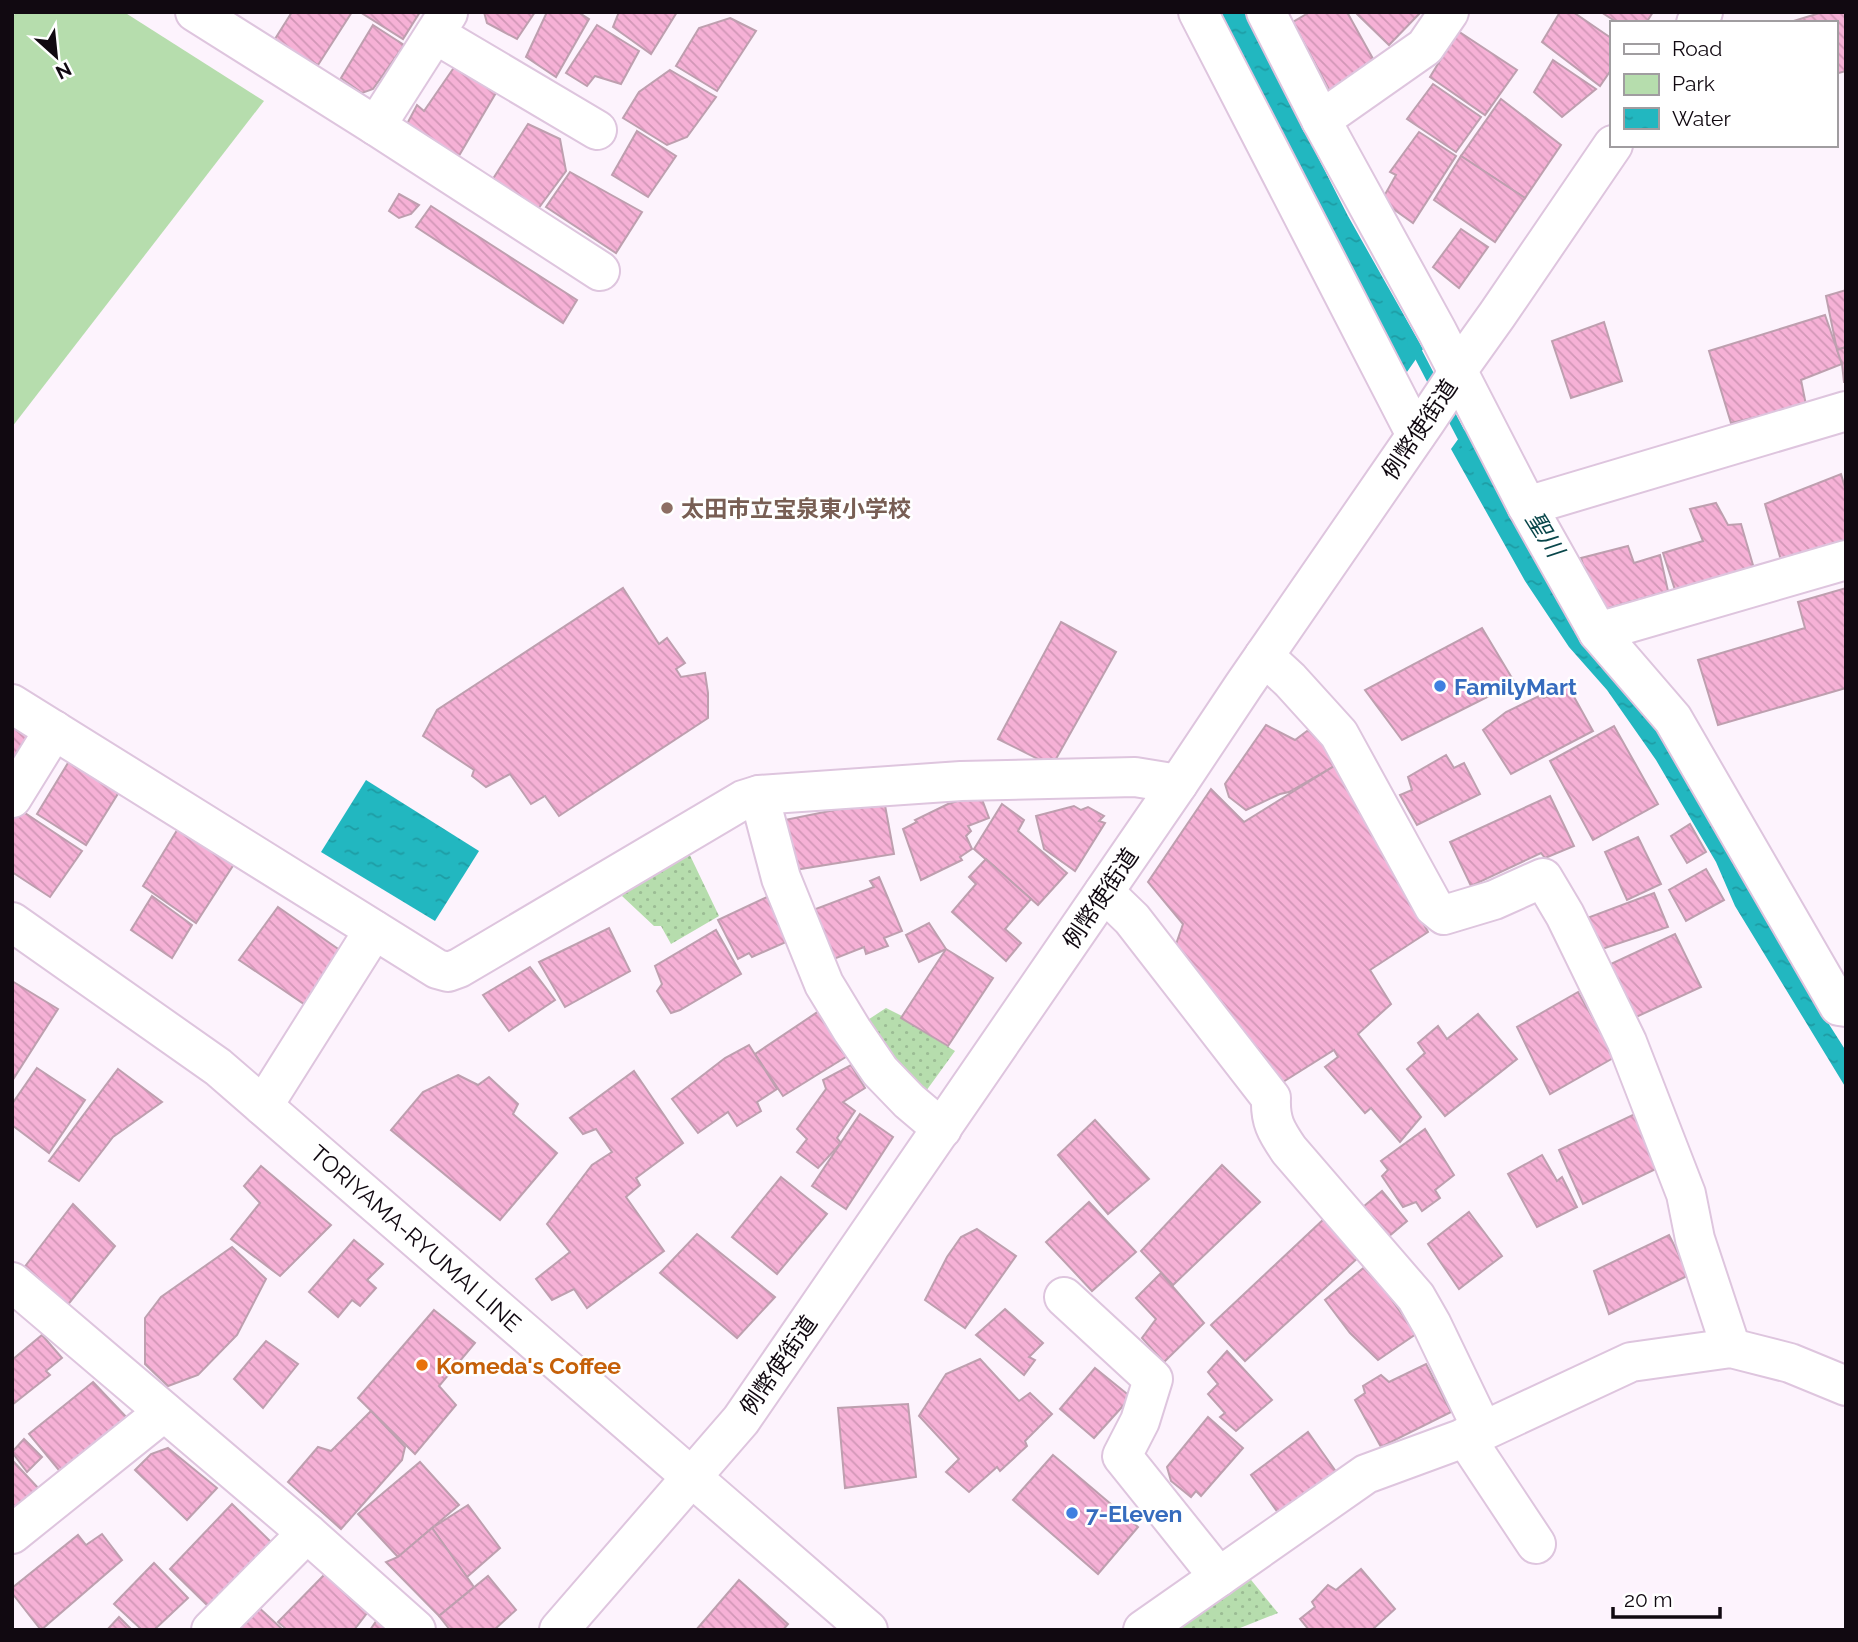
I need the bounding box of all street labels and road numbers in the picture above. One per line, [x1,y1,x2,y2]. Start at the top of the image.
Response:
street label: 例幣使街道 [1376,374,1462,484]
street label: 例幣使街道 [1057,843,1143,953]
street label: TORIYAMA-RYUMAI LINE [305,1139,527,1337]
street label: 例幣使街道 [734,1310,822,1420]

